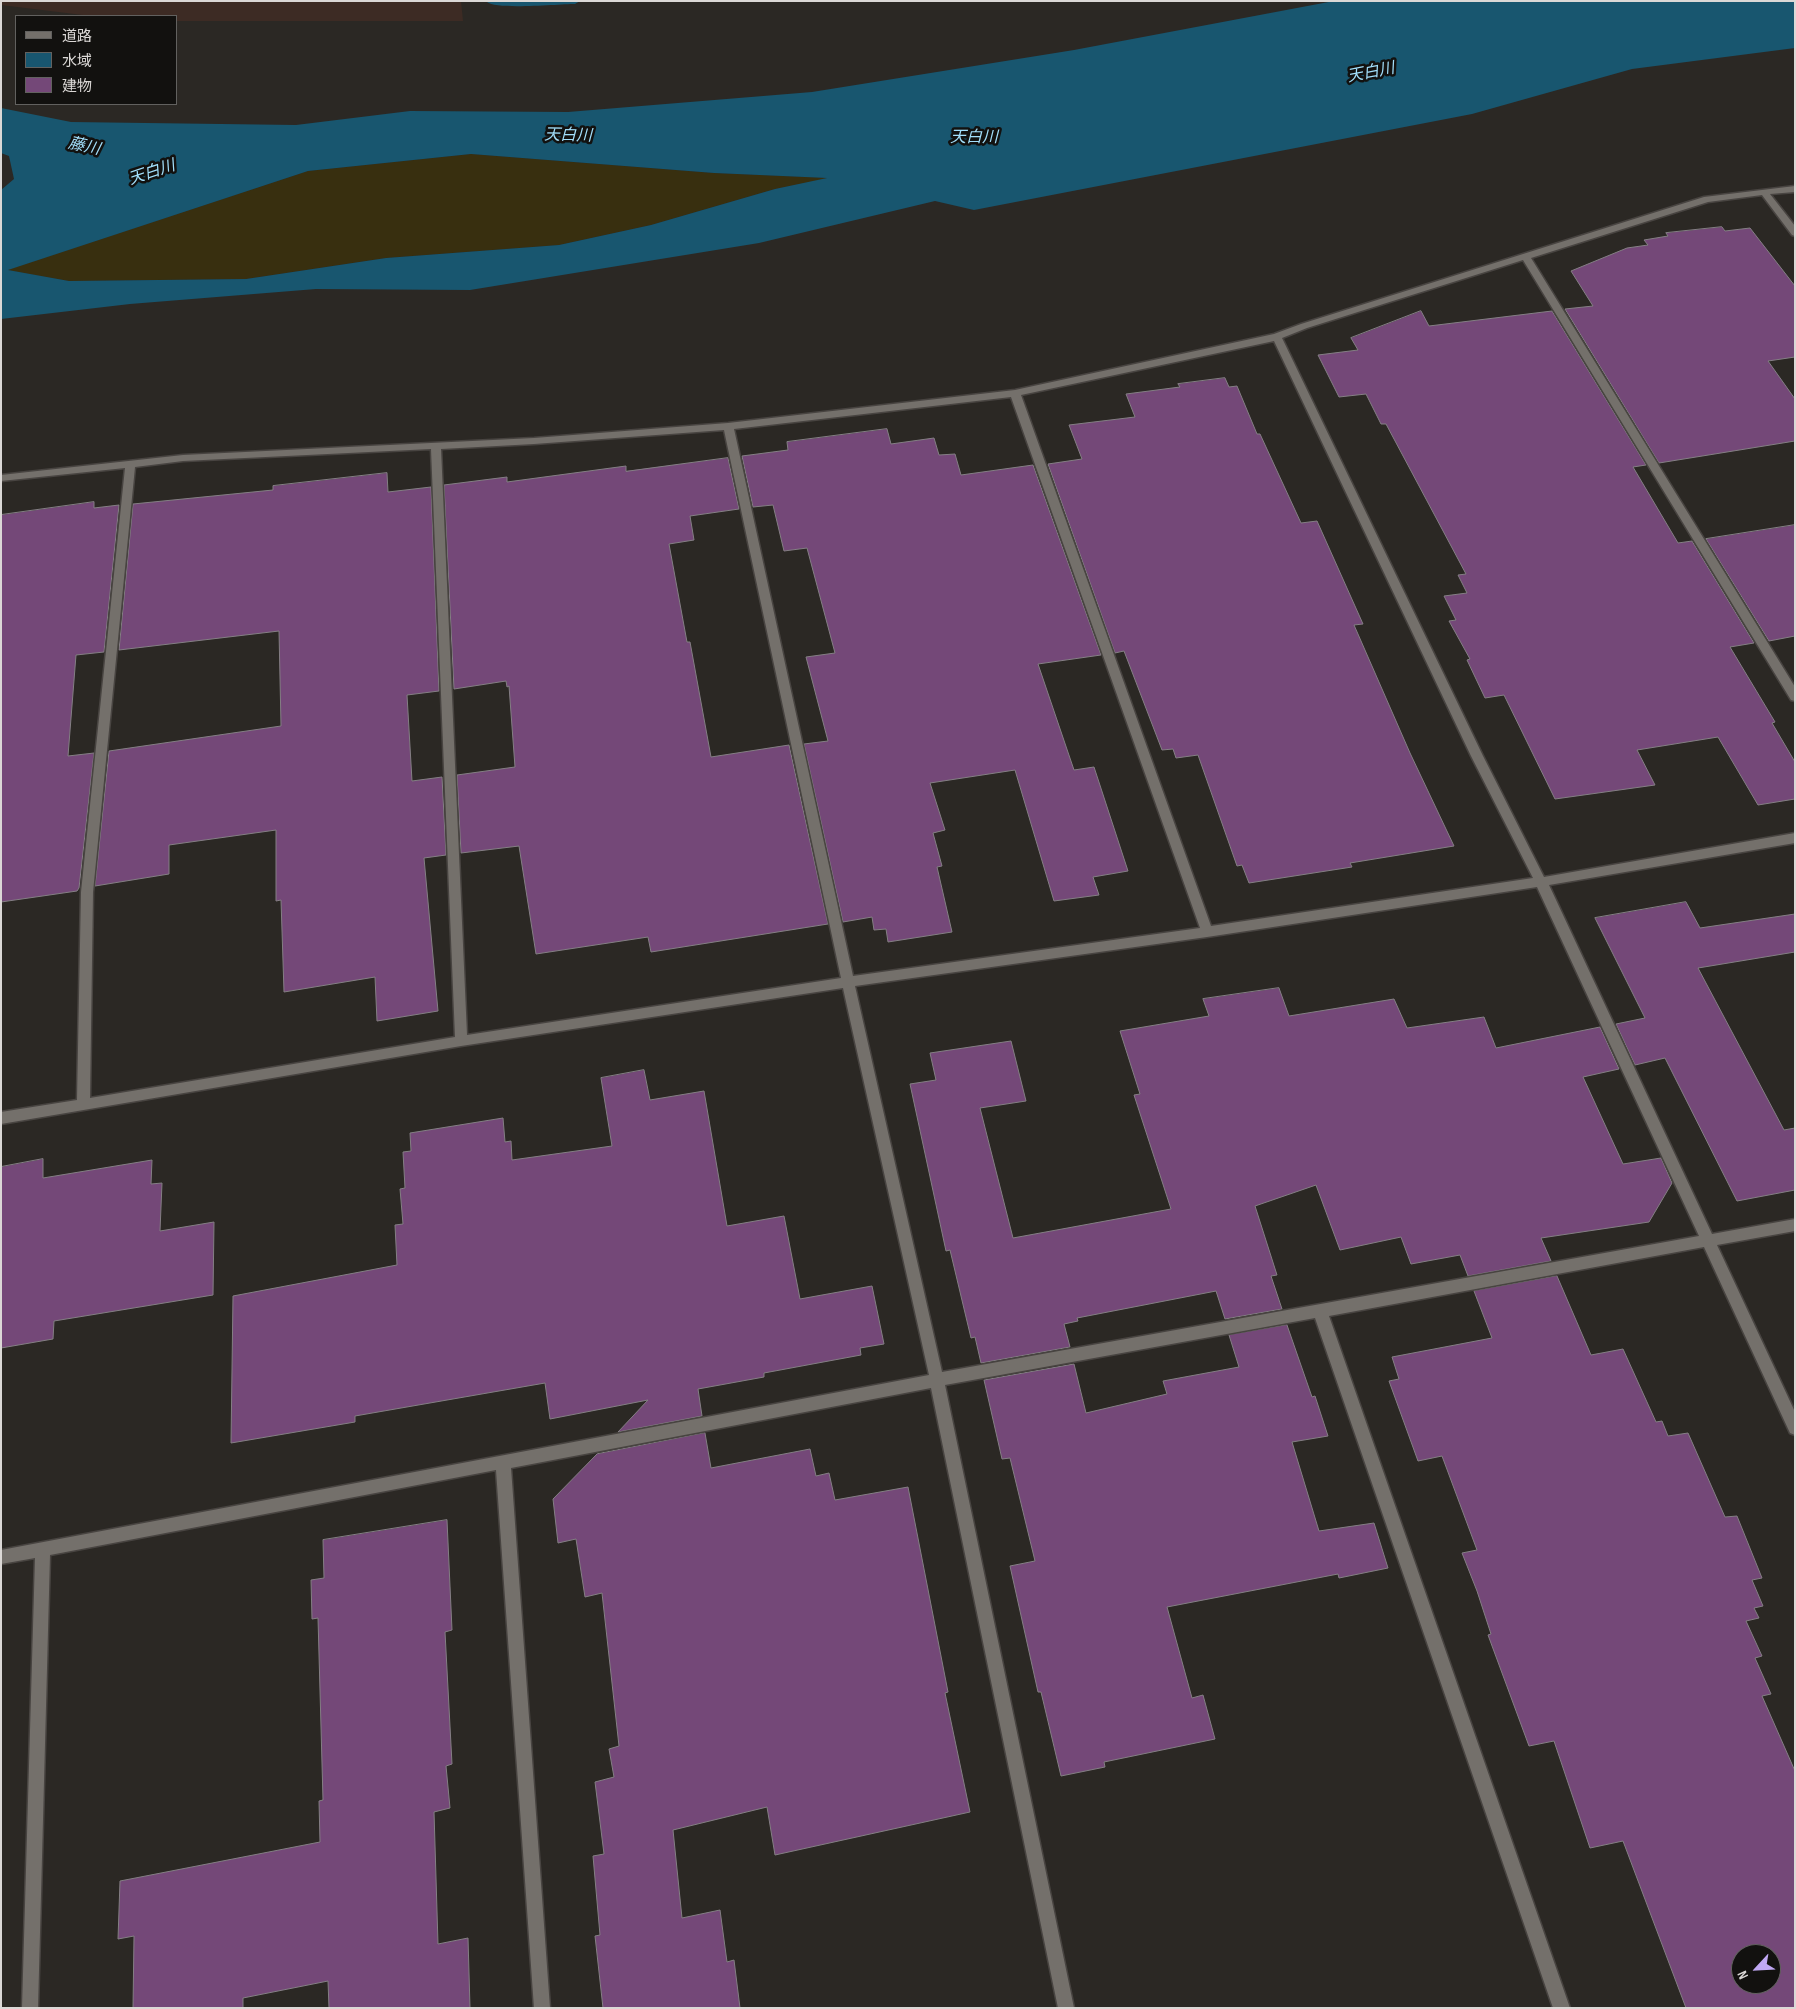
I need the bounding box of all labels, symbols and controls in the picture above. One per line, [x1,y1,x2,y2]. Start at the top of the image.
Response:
legend [15,15,178,105]
text: 道路 [62,27,92,46]
text: 水域 [62,52,92,71]
water label: 天白川 [1346,59,1396,87]
text: 建物 [62,77,92,96]
water label: 天白川 [544,126,592,146]
water label: 天白川 [950,128,998,148]
water label: 藤川 [66,134,102,160]
water label: 天白川 [126,156,178,190]
north arrow [1731,1944,1781,1994]
text: N [1734,1968,1752,1982]

